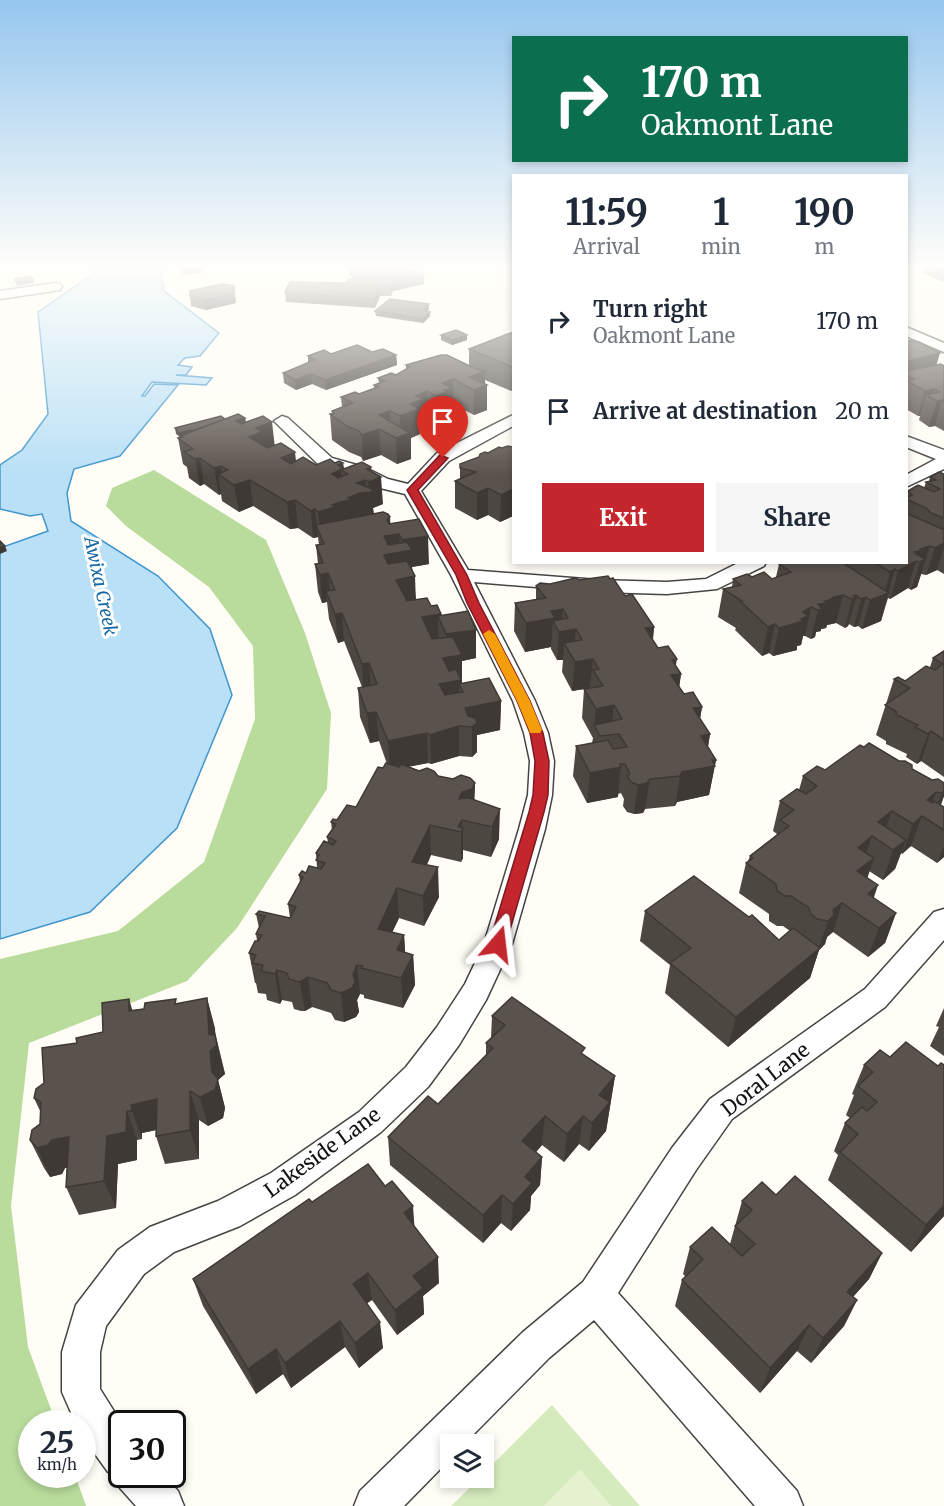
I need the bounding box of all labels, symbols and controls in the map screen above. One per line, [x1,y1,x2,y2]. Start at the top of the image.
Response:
text: 170 m [641,56,762,108]
icon: right [542,60,620,138]
text: Oakmont Lane [641,108,833,142]
text: 11:59 [565,190,648,235]
text: 1 [713,190,729,235]
text: 190 [794,190,855,235]
text: Arrival [573,234,640,259]
text: min [701,234,741,259]
text: m [814,234,834,259]
text: Turn right [593,295,707,323]
icon: right [542,305,575,338]
text: 170 m [816,307,878,335]
text: Oakmont Lane [593,323,735,348]
icon: arrive [542,395,575,428]
pin [417,396,468,458]
text: Arrive at destination [593,397,817,425]
text: 20 m [835,397,889,425]
icon: arrive [426,405,459,438]
button: Exit [542,483,704,552]
button: Share [716,483,878,552]
water label: Awixa Creek [79,533,123,638]
position arrow [466,912,530,976]
street label: Doral Lane [716,1037,814,1121]
street label: Lakeside Lane [259,1102,385,1202]
speed limit sign: 30 [108,1410,186,1488]
text: 25 [40,1423,74,1461]
map controls [440,1434,494,1488]
button: layers [440,1434,494,1488]
text: km/h [37,1455,77,1474]

